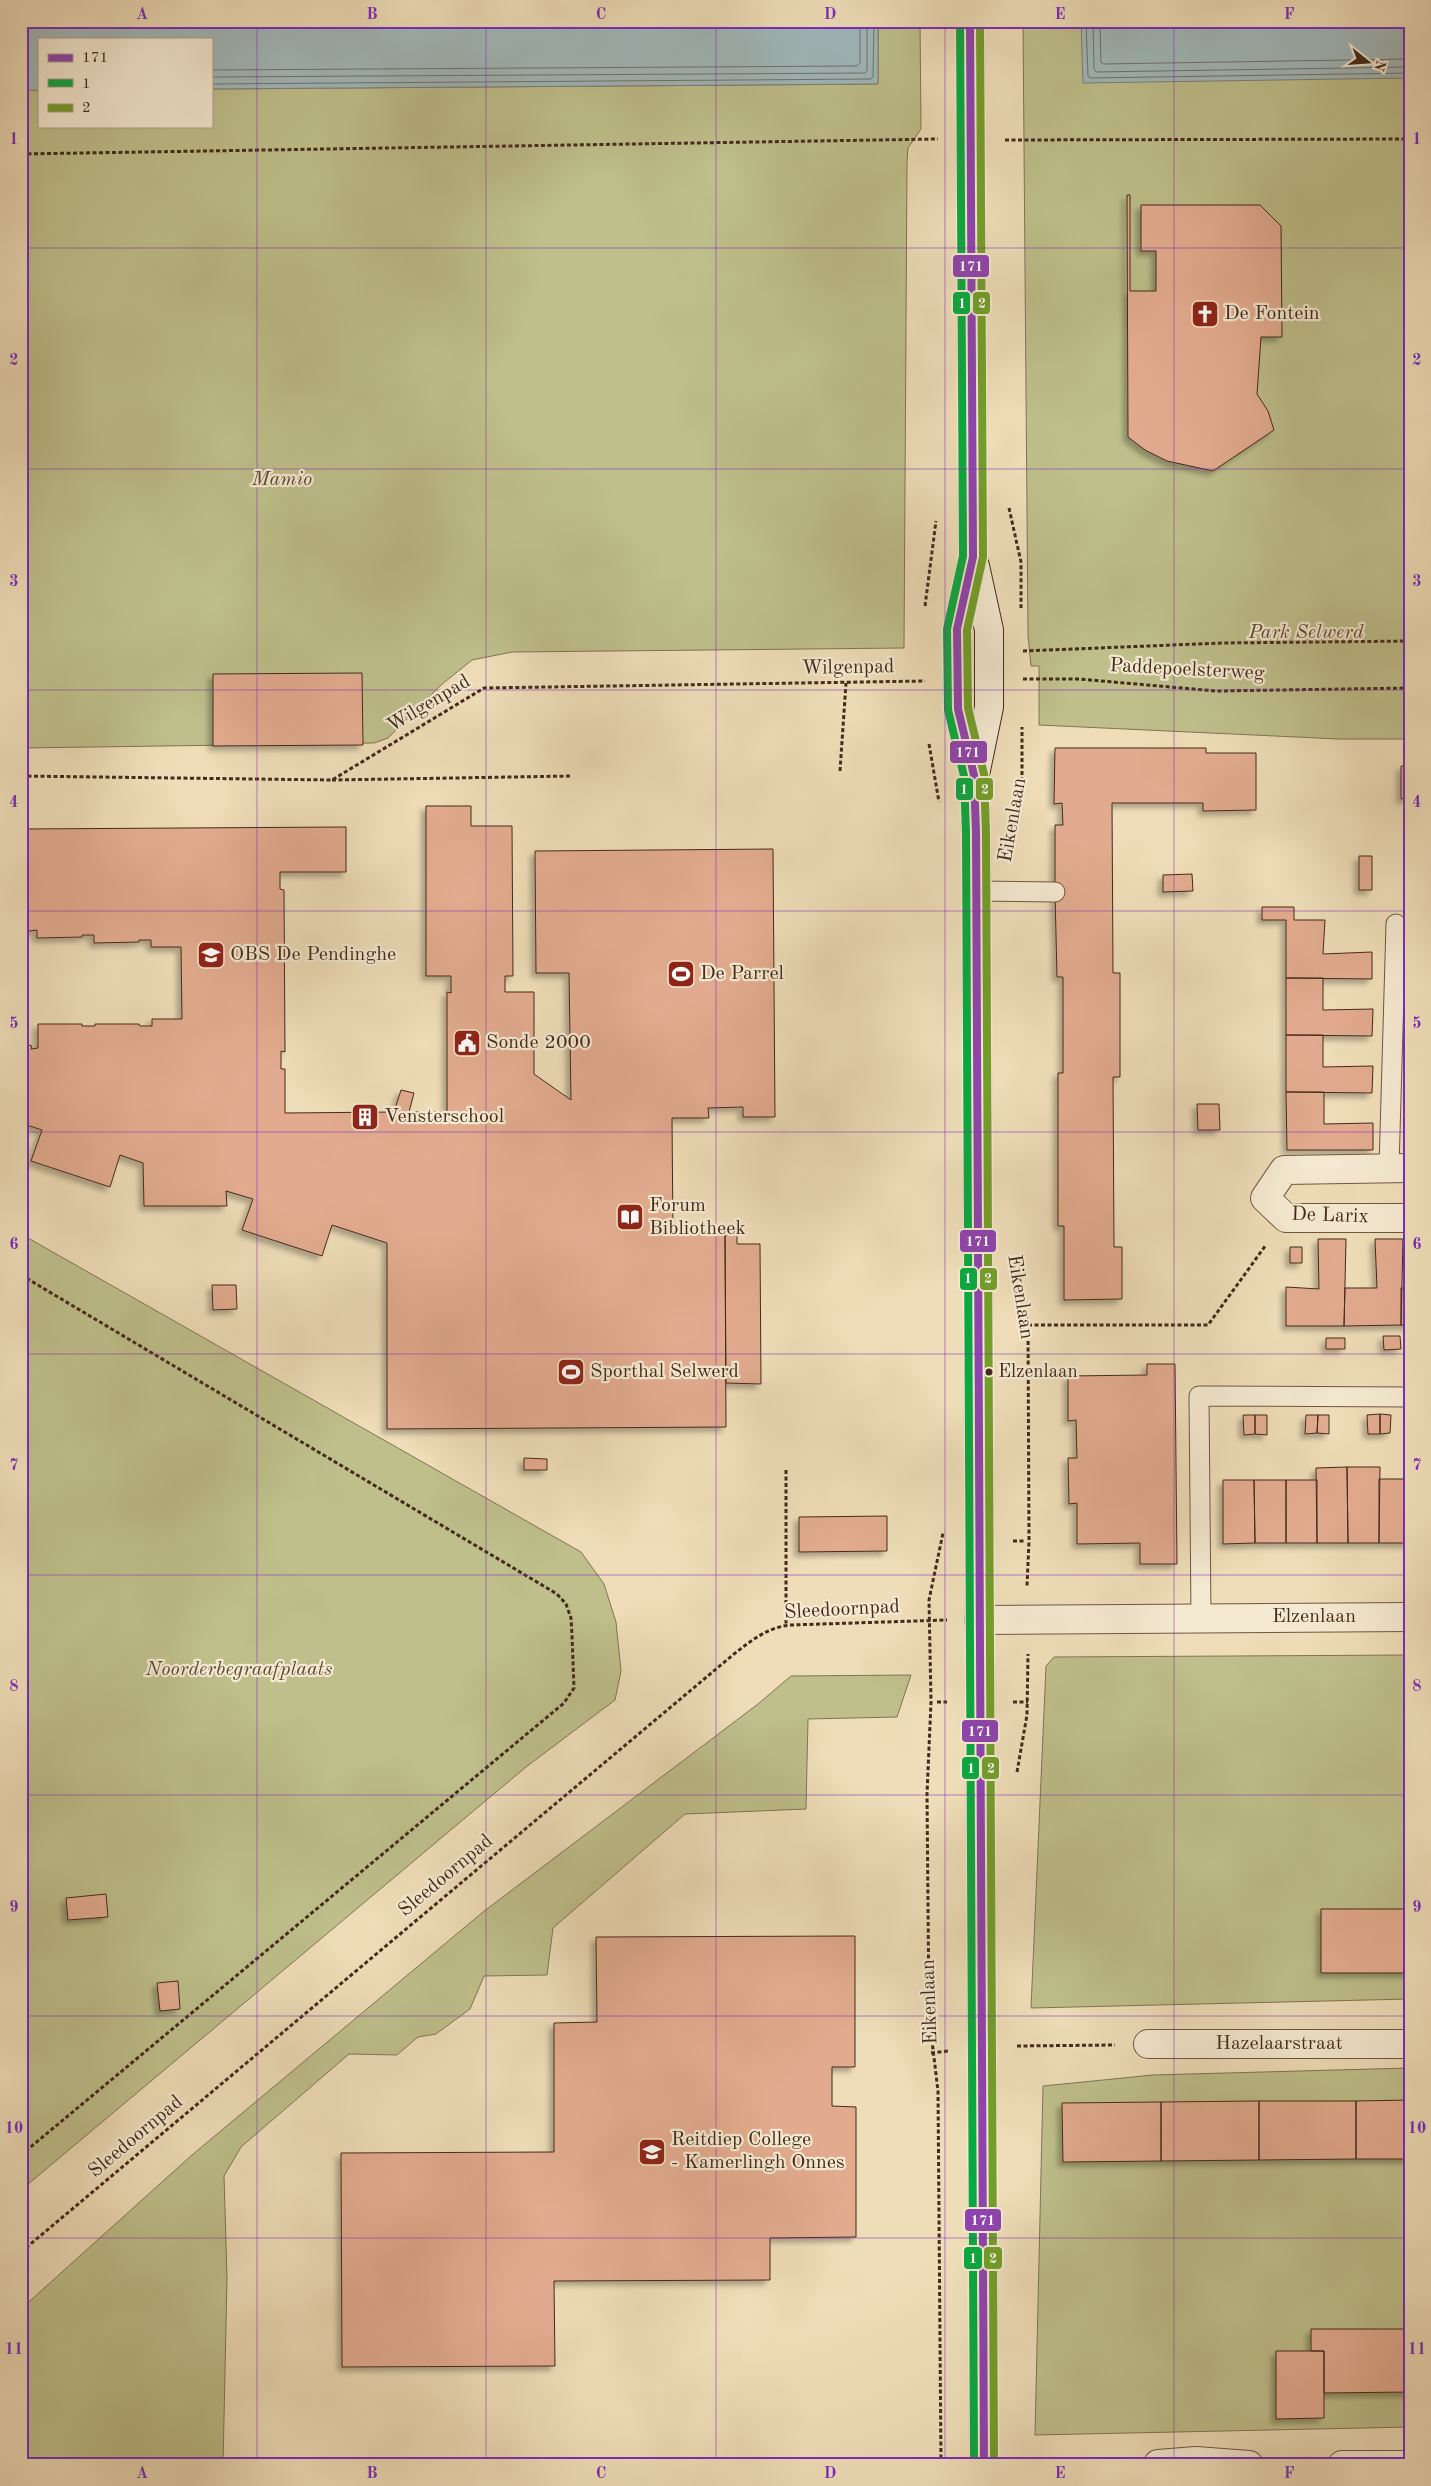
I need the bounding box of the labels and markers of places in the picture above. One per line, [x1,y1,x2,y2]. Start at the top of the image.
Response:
church icon: De Fontein [1190,299,1220,329]
place label: De Fontein [1224,304,1320,324]
school or university icon: OBS De Pendinghe [196,940,226,970]
place label: OBS De Pendinghe [230,945,396,965]
sports icon: De Parrel [666,959,696,989]
place label: De Parrel [700,964,784,984]
public building icon: Sonde 2000 [452,1028,482,1058]
place label: Sonde 2000 [486,1033,591,1053]
building icon: Vensterschool [350,1102,380,1132]
place label: Vensterschool [384,1107,504,1127]
place label: Forum Bibliotheek [649,1196,746,1239]
library icon: Forum Bibliotheek [615,1202,645,1232]
sports icon: Sporthal Selwerd [556,1357,586,1387]
place label: Sporthal Selwerd [590,1362,739,1382]
place label: Elzenlaan [998,1363,1078,1382]
marker: Elzenlaan [984,1367,994,1377]
place label: Reitdiep College - Kamerlingh Onnes [671,2130,845,2173]
school or university icon: Reitdiep College - Kamerlingh Onnes [637,2137,667,2167]

